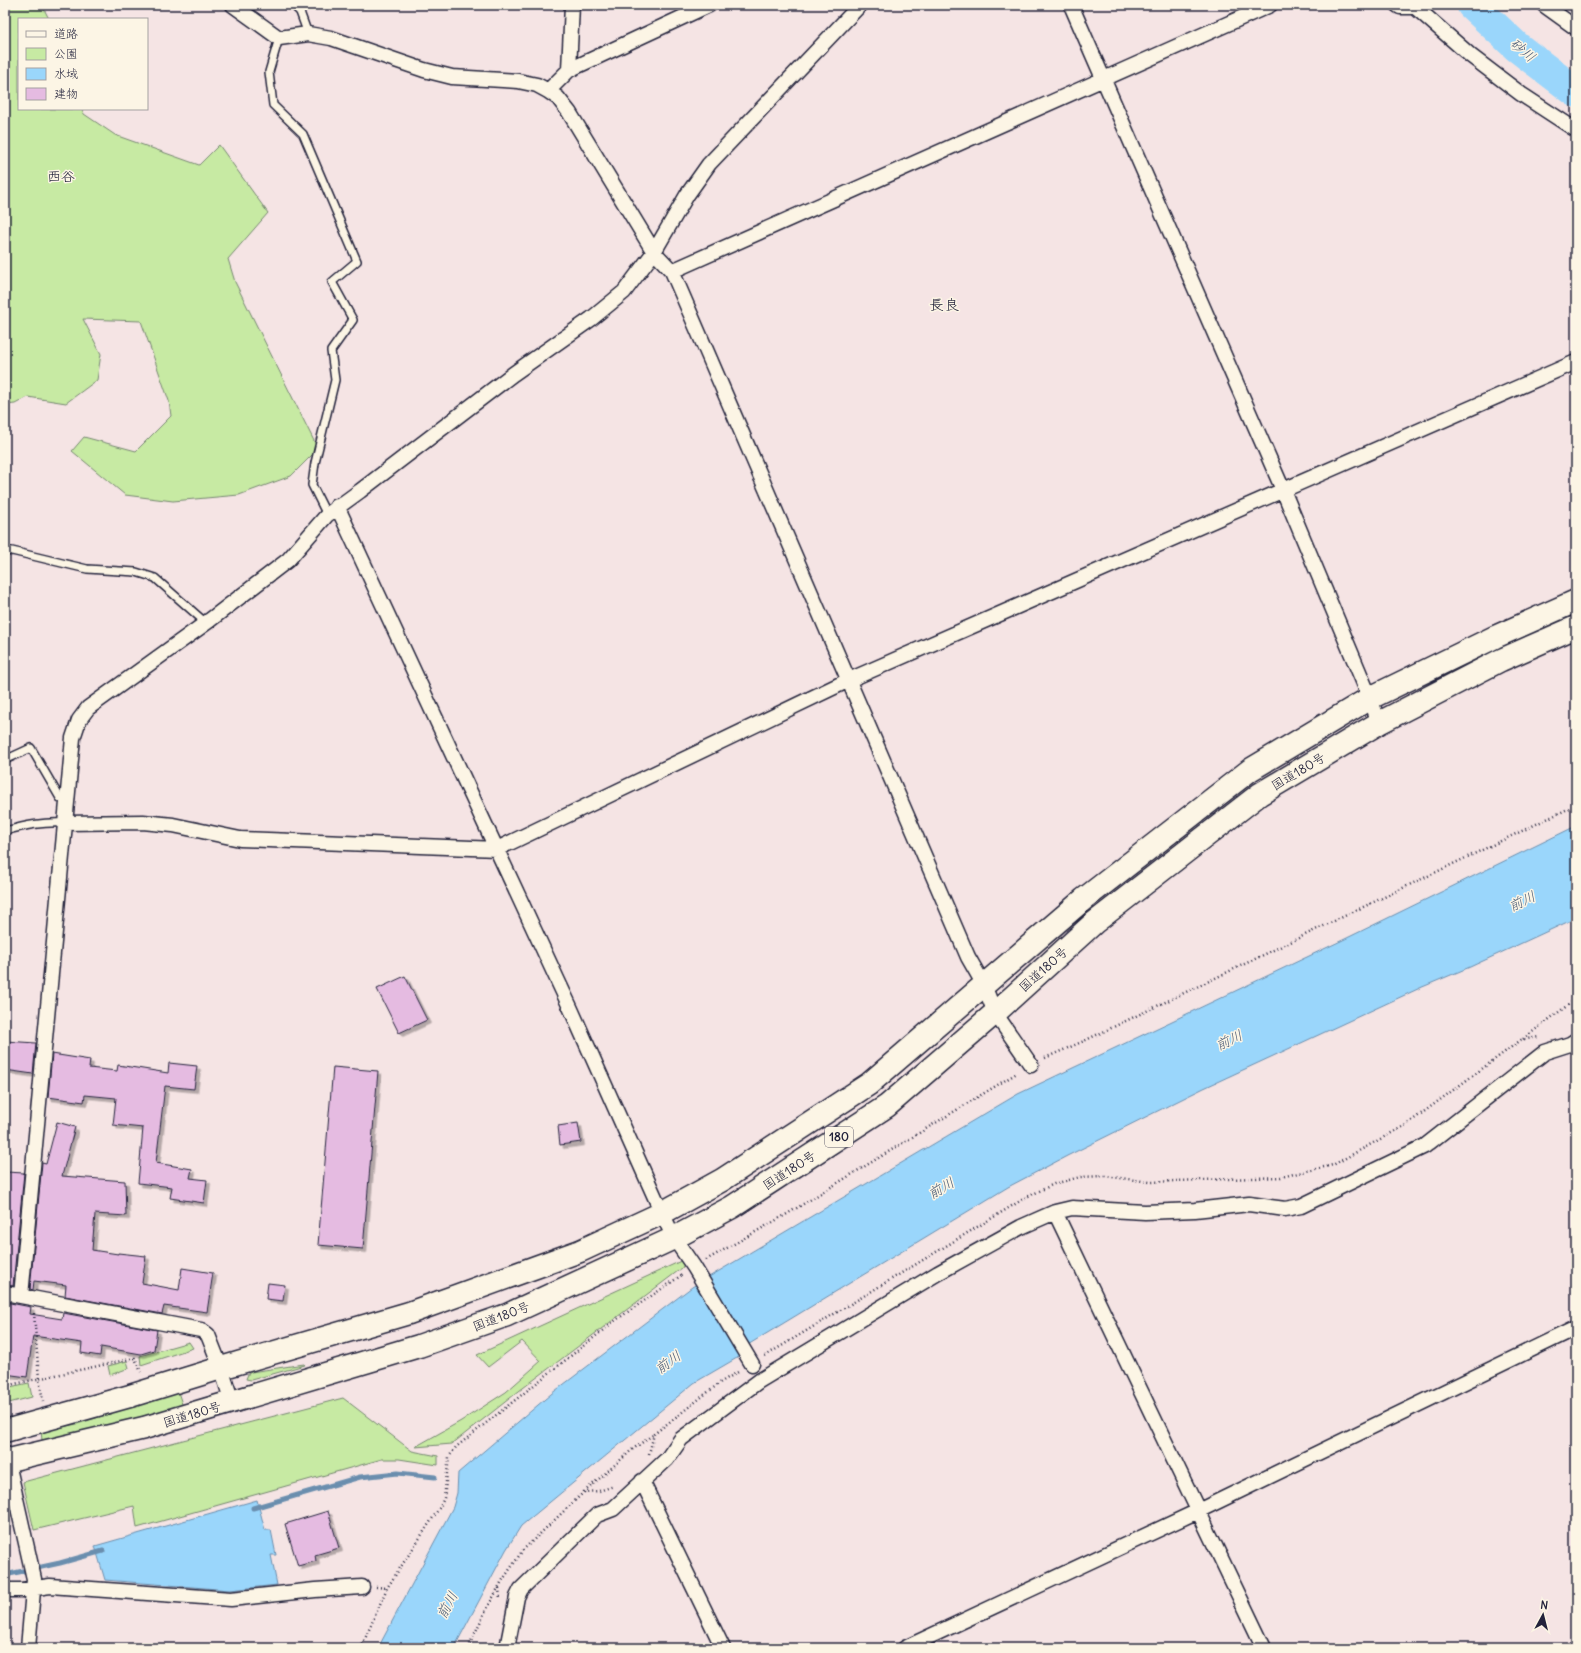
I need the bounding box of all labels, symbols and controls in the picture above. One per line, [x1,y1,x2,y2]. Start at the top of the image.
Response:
legend [18,18,148,110]
text: 道路 [54,26,78,41]
water label: 砂川 [1506,34,1540,66]
text: 公園 [54,46,78,61]
text: 水域 [54,66,78,81]
text: 建物 [54,86,78,101]
district label: 西谷 [47,167,75,185]
district label: 長良 [929,295,959,314]
street label: 国道180号 [1268,749,1328,794]
water label: 前川 [1506,887,1538,915]
street label: 国道180号 [1015,943,1071,996]
water label: 前川 [1213,1026,1245,1054]
road number: 180 [825,1127,853,1147]
street label: 国道180号 [759,1147,819,1194]
water label: 前川 [924,1173,958,1203]
street label: 国道180号 [470,1298,532,1335]
water label: 前川 [651,1347,685,1377]
street label: 国道180号 [161,1398,223,1431]
water label: 前川 [432,1588,462,1622]
north arrow [1523,1595,1563,1635]
text: N [1540,1598,1549,1612]

